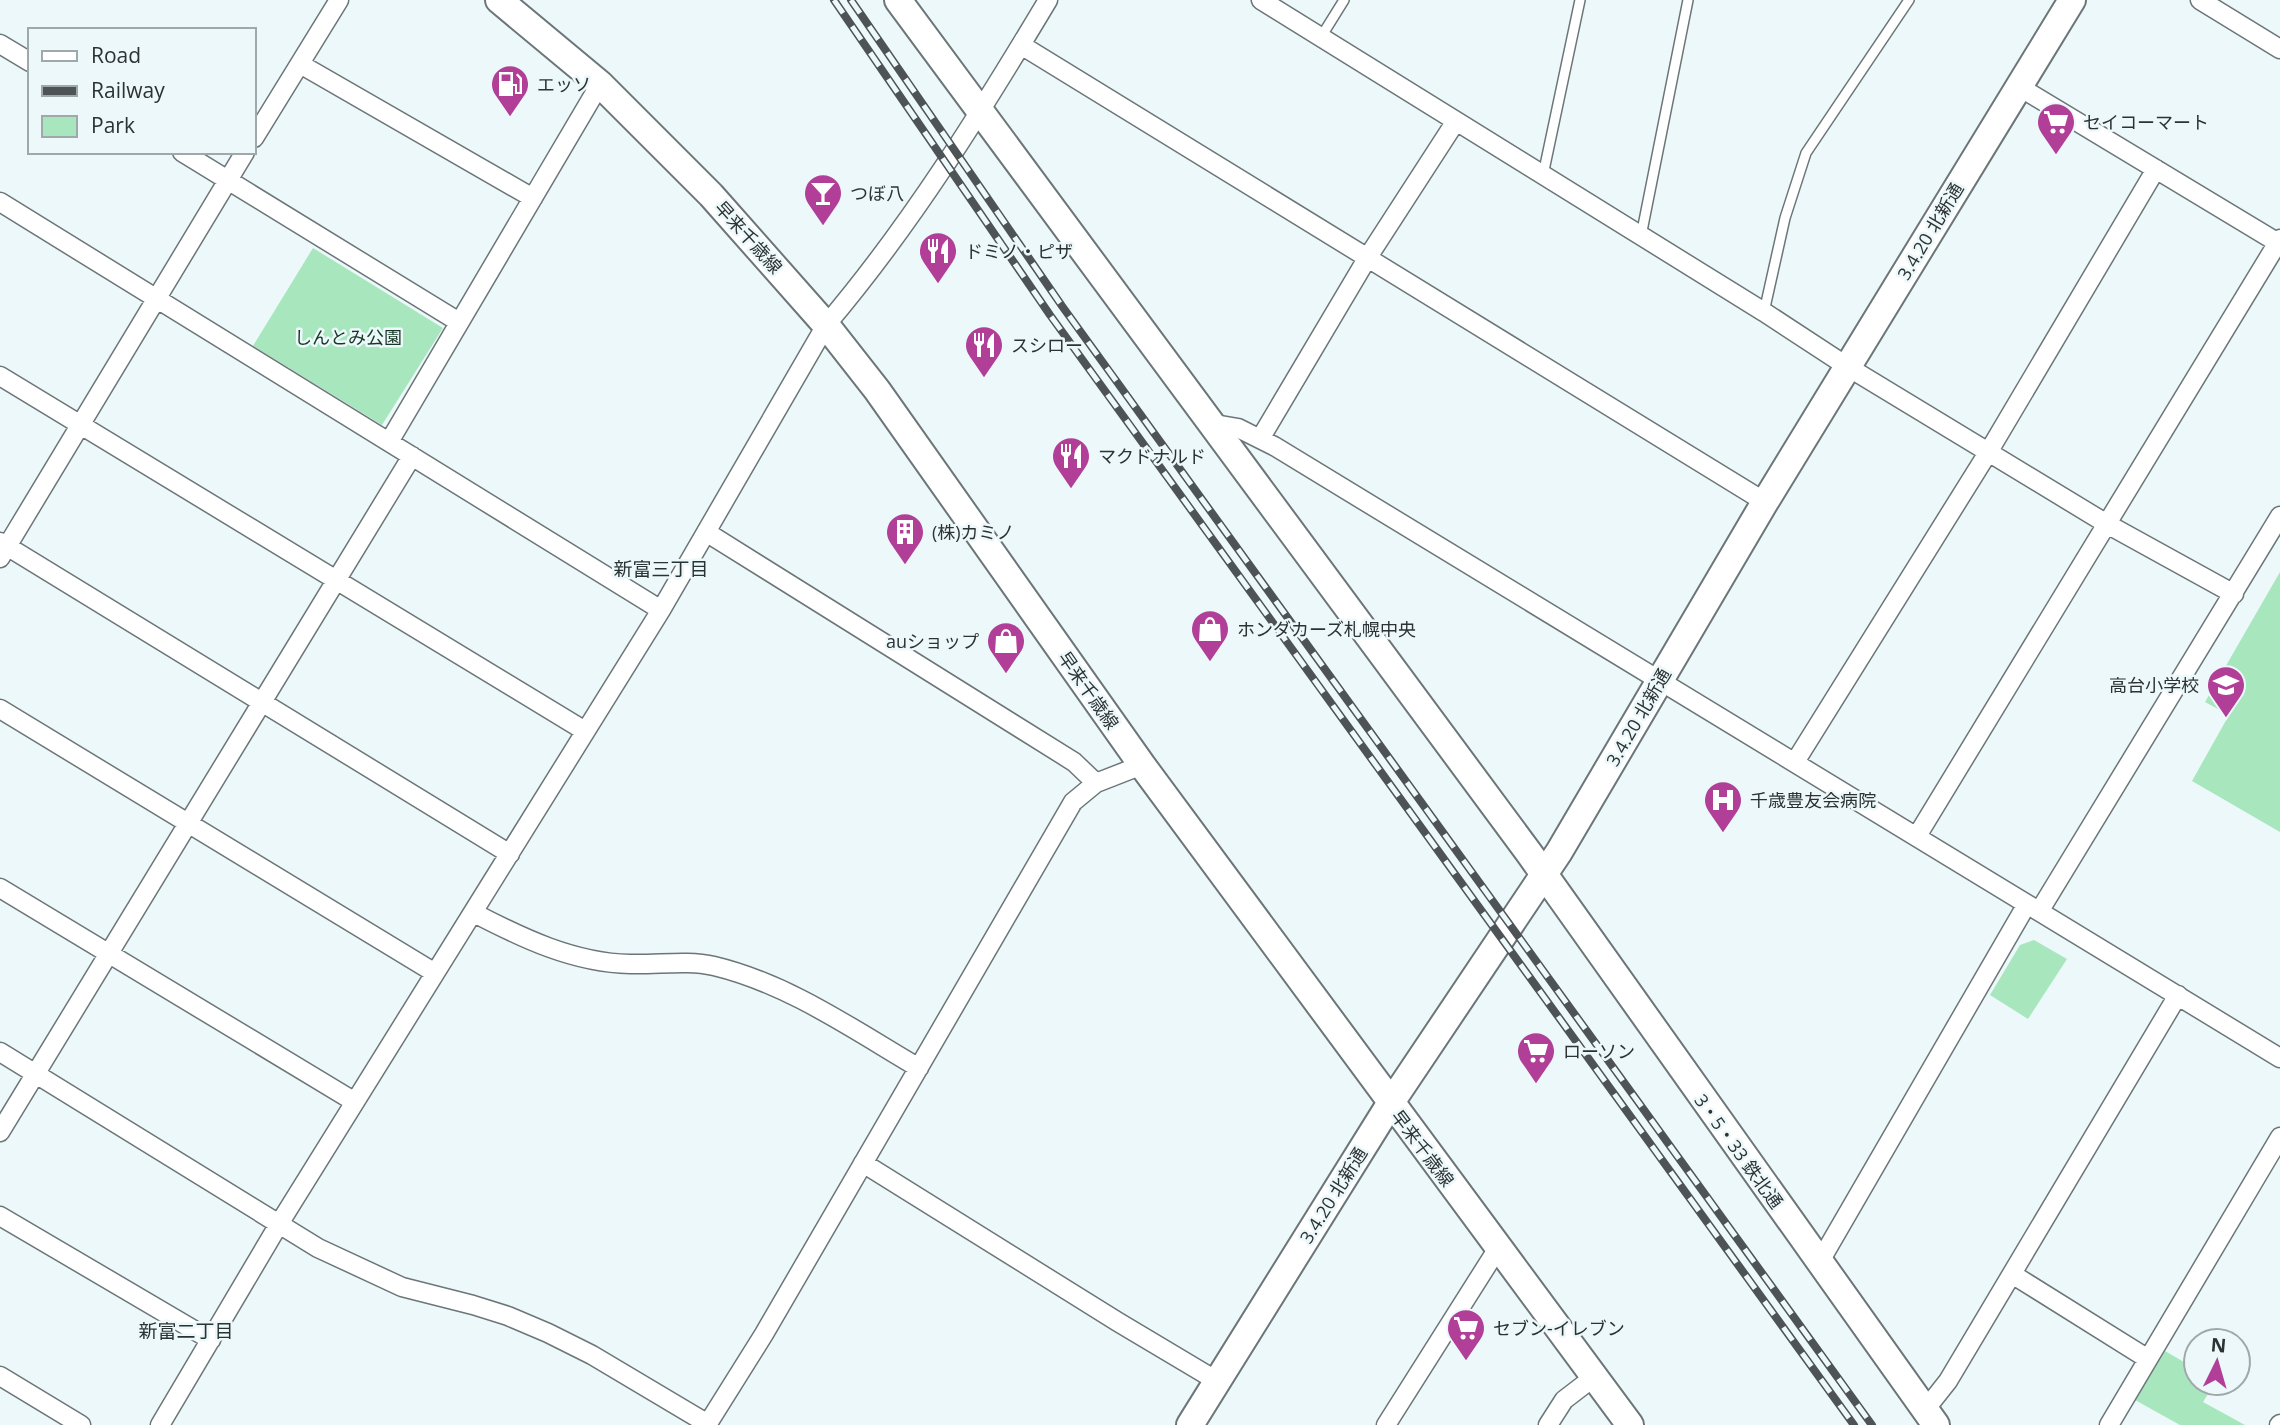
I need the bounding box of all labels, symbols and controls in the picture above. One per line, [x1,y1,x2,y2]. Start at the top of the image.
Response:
legend [28,28,256,154]
text: Road [91,41,141,69]
fuel station icon: エッソ [489,63,531,118]
place label: エッソ [537,72,591,96]
text: Railway [91,76,165,104]
supermarket icon: セイコーマート [2035,101,2077,156]
place label: セイコーマート [2083,110,2209,134]
text: Park [91,111,135,139]
bar icon: つぼ八 [802,172,844,227]
street label: 3.4.20 北新通 [1892,178,1968,284]
place label: つぼ八 [850,181,904,205]
street label: 早来千歳線 [710,196,788,278]
restaurant icon: ドミノ・ピザ [917,230,959,285]
place label: ドミノ・ピザ [965,239,1073,263]
restaurant icon: スシロー [963,324,1005,379]
park label: しんとみ公園 [294,325,402,349]
place label: スシロー [1011,333,1083,357]
restaurant icon: マクドナルド [1050,435,1092,490]
place label: マクドナルド [1098,444,1206,468]
building icon: (株)カミノ [884,511,926,566]
place label: (株)カミノ [932,520,1015,544]
district label: 新富三丁目 [613,556,709,582]
shop icon: ホンダカーズ札幌中央 [1189,608,1231,663]
place label: ホンダカーズ札幌中央 [1237,617,1416,641]
shop icon: auショップ [985,620,1027,675]
place label: auショップ [886,629,979,653]
street label: 早来千歳線 [1053,646,1125,734]
street label: 3.4.20 北新通 [1600,664,1676,770]
school or university icon: 高台小学校 [2205,664,2247,719]
place label: 高台小学校 [2109,673,2199,697]
hospital icon: 千歳豊友会病院 [1702,779,1744,834]
place label: 千歳豊友会病院 [1750,788,1876,812]
supermarket icon: ローソン [1515,1030,1557,1085]
place label: ローソン [1563,1039,1635,1063]
street label: 3・5・33 鉄北通 [1689,1089,1789,1213]
street label: 早来千歳線 [1386,1105,1460,1191]
street label: 3.4.20 北新通 [1294,1142,1372,1248]
supermarket icon: セブン-イレブン [1445,1307,1487,1362]
place label: セブン-イレブン [1493,1316,1625,1340]
district label: 新富二丁目 [138,1318,234,1344]
north arrow [2182,1327,2252,1397]
text: N [2210,1331,2227,1359]

